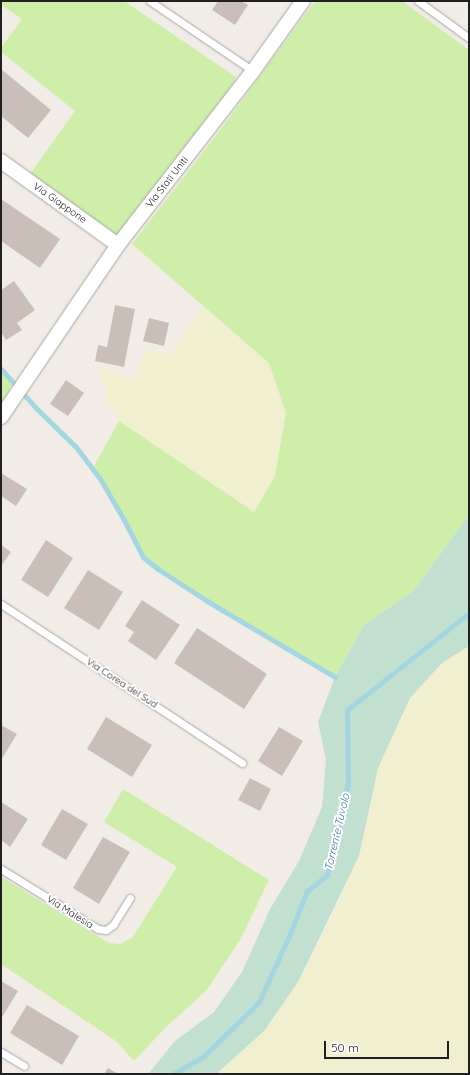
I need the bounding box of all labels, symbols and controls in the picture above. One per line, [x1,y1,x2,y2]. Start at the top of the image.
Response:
street label: Via Stati Uniti [143,154,191,210]
street label: Via Giappone [31,180,89,226]
street label: Via Corea del Sud [84,656,160,710]
water label: Torrente Tuvolo [322,792,352,872]
street label: Via Malesia [44,893,96,931]
scale bar [326,1033,451,1059]
text: 50 m [331,1040,359,1055]

